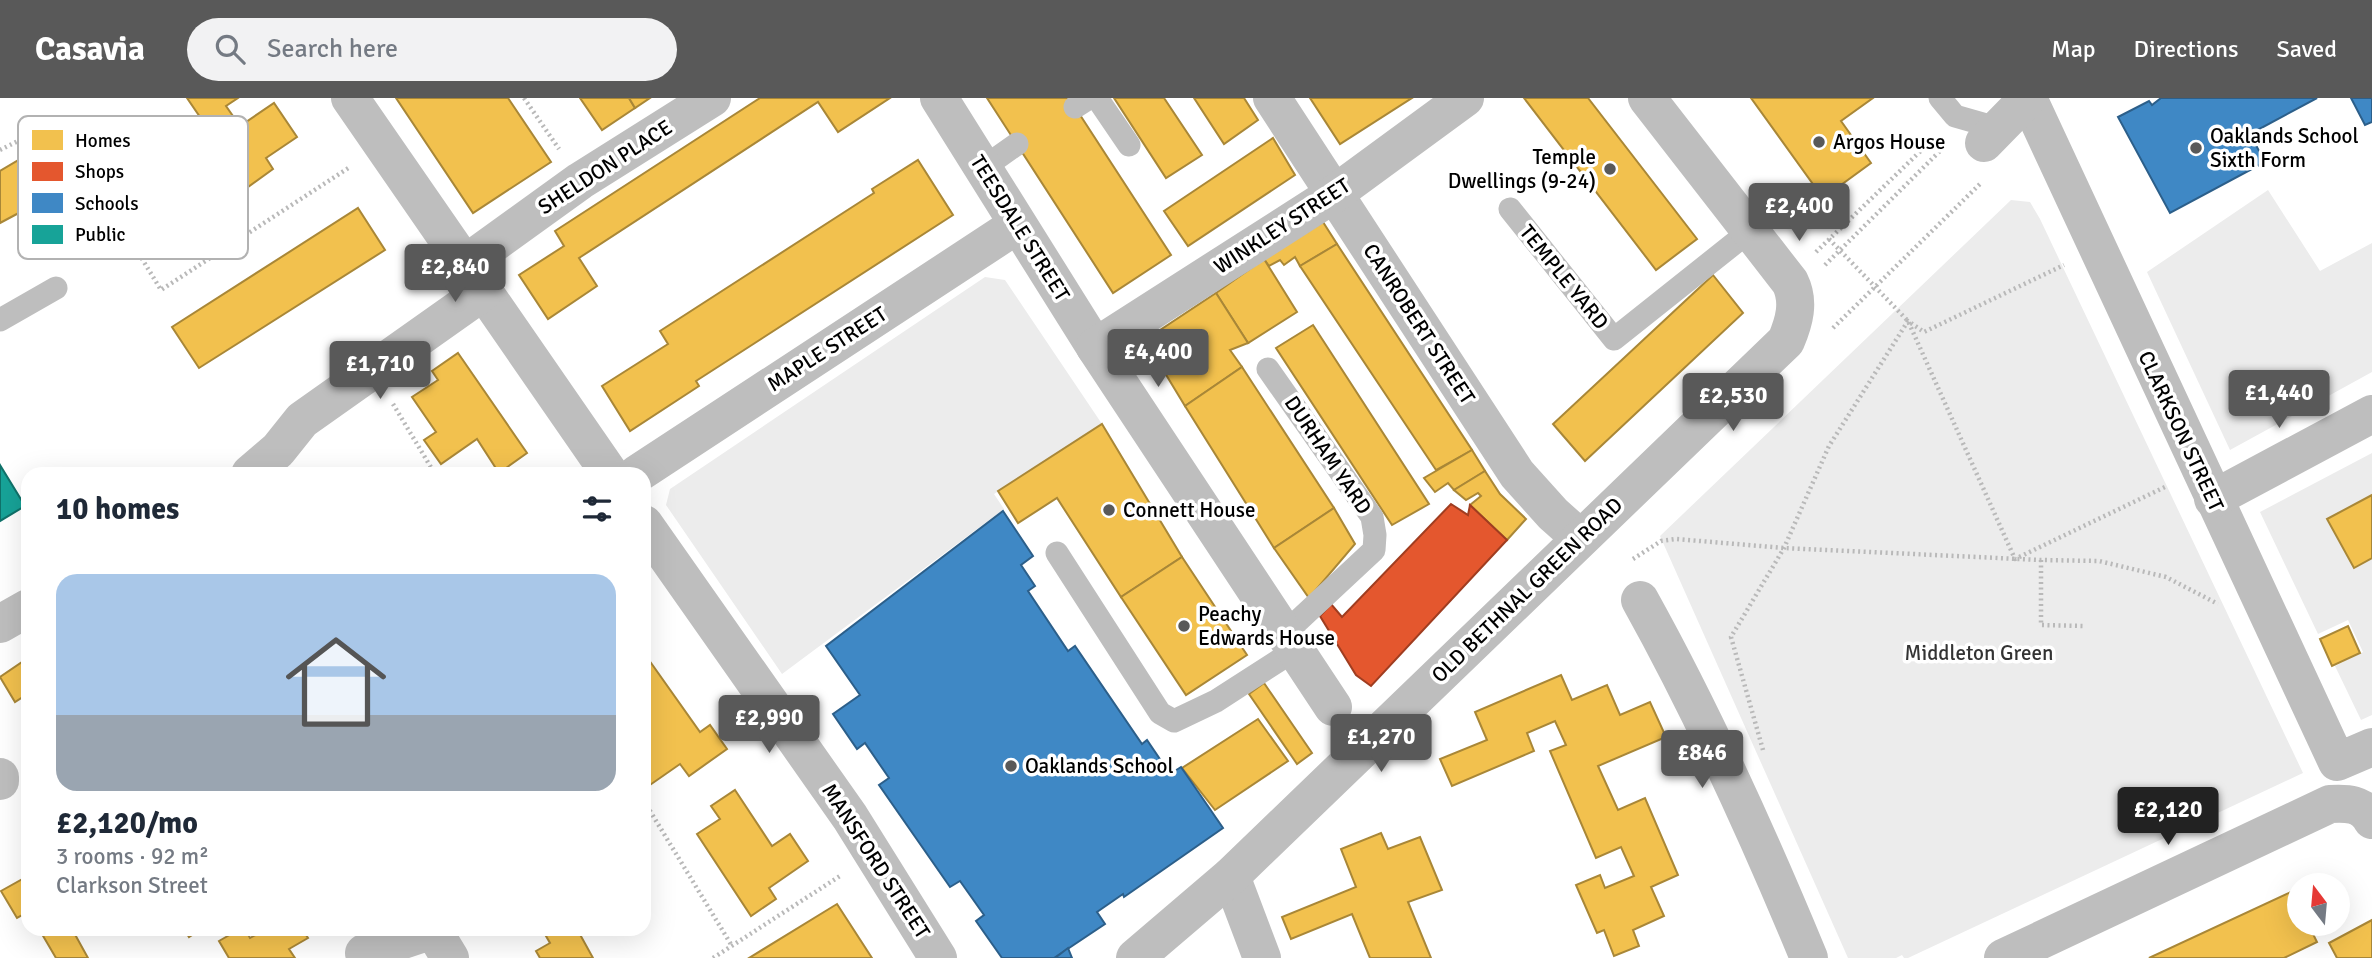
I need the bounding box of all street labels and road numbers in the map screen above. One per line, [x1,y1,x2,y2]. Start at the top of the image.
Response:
street label: SHELDON PLACE [533,114,677,220]
street label: TEESDALE STREET [965,150,1076,306]
street label: WINKLEY STREET [1209,172,1355,280]
street label: TEMPLE YARD [1514,220,1614,334]
street label: CANROBERT STREET [1357,239,1481,410]
street label: MAPLE STREET [762,300,892,397]
street label: CLARKSON STREET [2132,347,2230,516]
street label: DURHAM YARD [1279,391,1377,519]
street label: OLD BETHNAL GREEN ROAD [1426,492,1628,688]
street label: MANSFORD STREET [816,779,936,944]

